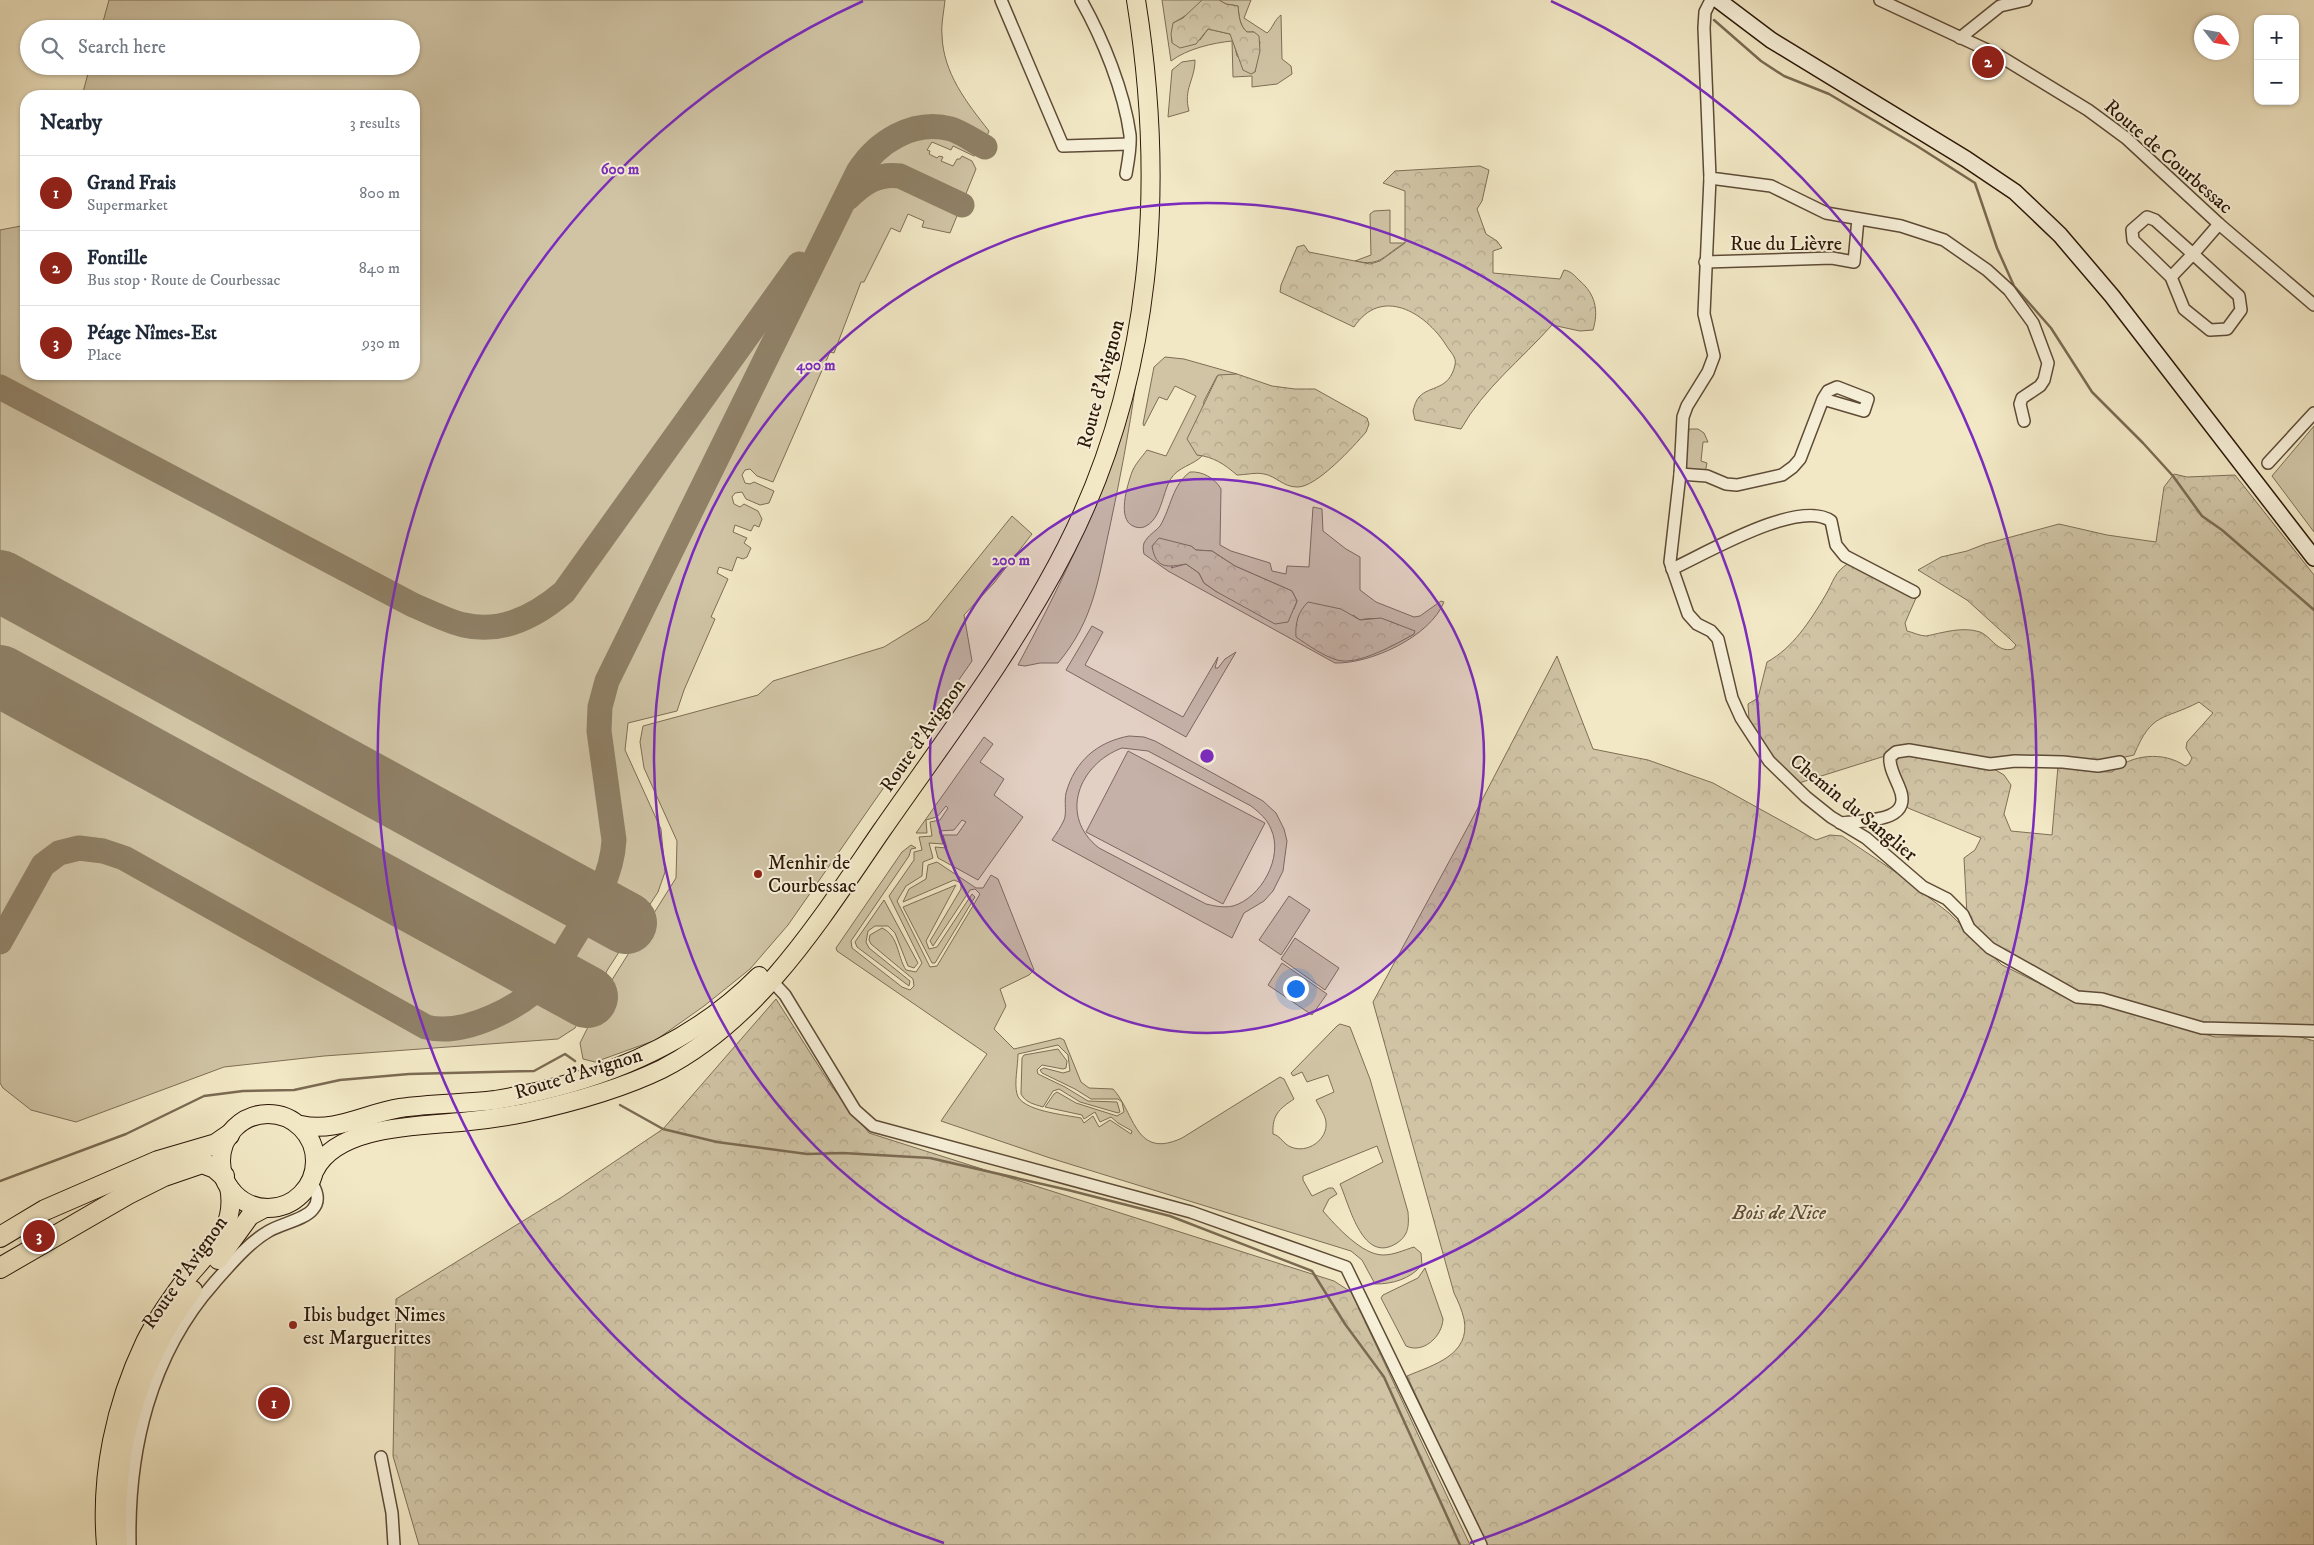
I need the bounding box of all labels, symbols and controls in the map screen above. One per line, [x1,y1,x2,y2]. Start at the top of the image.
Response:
north arrow [2194,15,2239,60]
map controls [2254,15,2299,105]
button: + [2254,15,2299,60]
search box [20,20,420,75]
icon: search [38,34,66,62]
text: Search here [78,36,166,59]
pin: 2 [1972,43,2004,81]
button: − [2254,60,2299,105]
street label: Route de Courbessac [2099,94,2238,220]
text: Nearby [40,110,102,136]
text: 3 results [350,113,400,133]
text: 600 m [601,160,640,179]
text: Grand Frais [87,172,176,195]
text: 1 [53,183,59,203]
text: 800 m [359,183,400,203]
text: Supermarket [87,195,168,215]
street label: Rue du Lièvre [1730,232,1842,257]
text: Fontille [87,247,147,270]
text: 2 [52,258,60,278]
text: 840 m [359,258,400,278]
text: Bus stop · Route de Courbessac [87,270,281,290]
street label: Route d'Avignon [1072,317,1131,452]
text: Péage Nîmes-Est [87,322,217,345]
text: 3 [53,333,59,353]
text: 930 m [362,333,400,353]
text: Place [87,345,121,365]
text: 400 m [795,356,836,375]
text: 200 m [992,551,1031,570]
street label: Route d'Avignon [875,674,972,797]
centre of rings [1198,747,1216,765]
street label: Chemin du Sanglier [1784,749,1922,868]
place label: Menhir de Courbessac [768,851,857,899]
marker: Menhir de Courbessac [752,868,764,880]
your location [1283,976,1309,1002]
street label: Route d'Avignon [511,1043,646,1106]
park label: Bois de Nice [1731,1201,1827,1226]
street label: Route d'Avignon [137,1211,234,1334]
pin: 3 [23,1217,55,1255]
place label: Ibis budget Nimes est Marguerittes [303,1303,446,1351]
marker: Ibis budget Nimes est Marguerittes [287,1319,299,1331]
pin: 1 [258,1384,290,1422]

